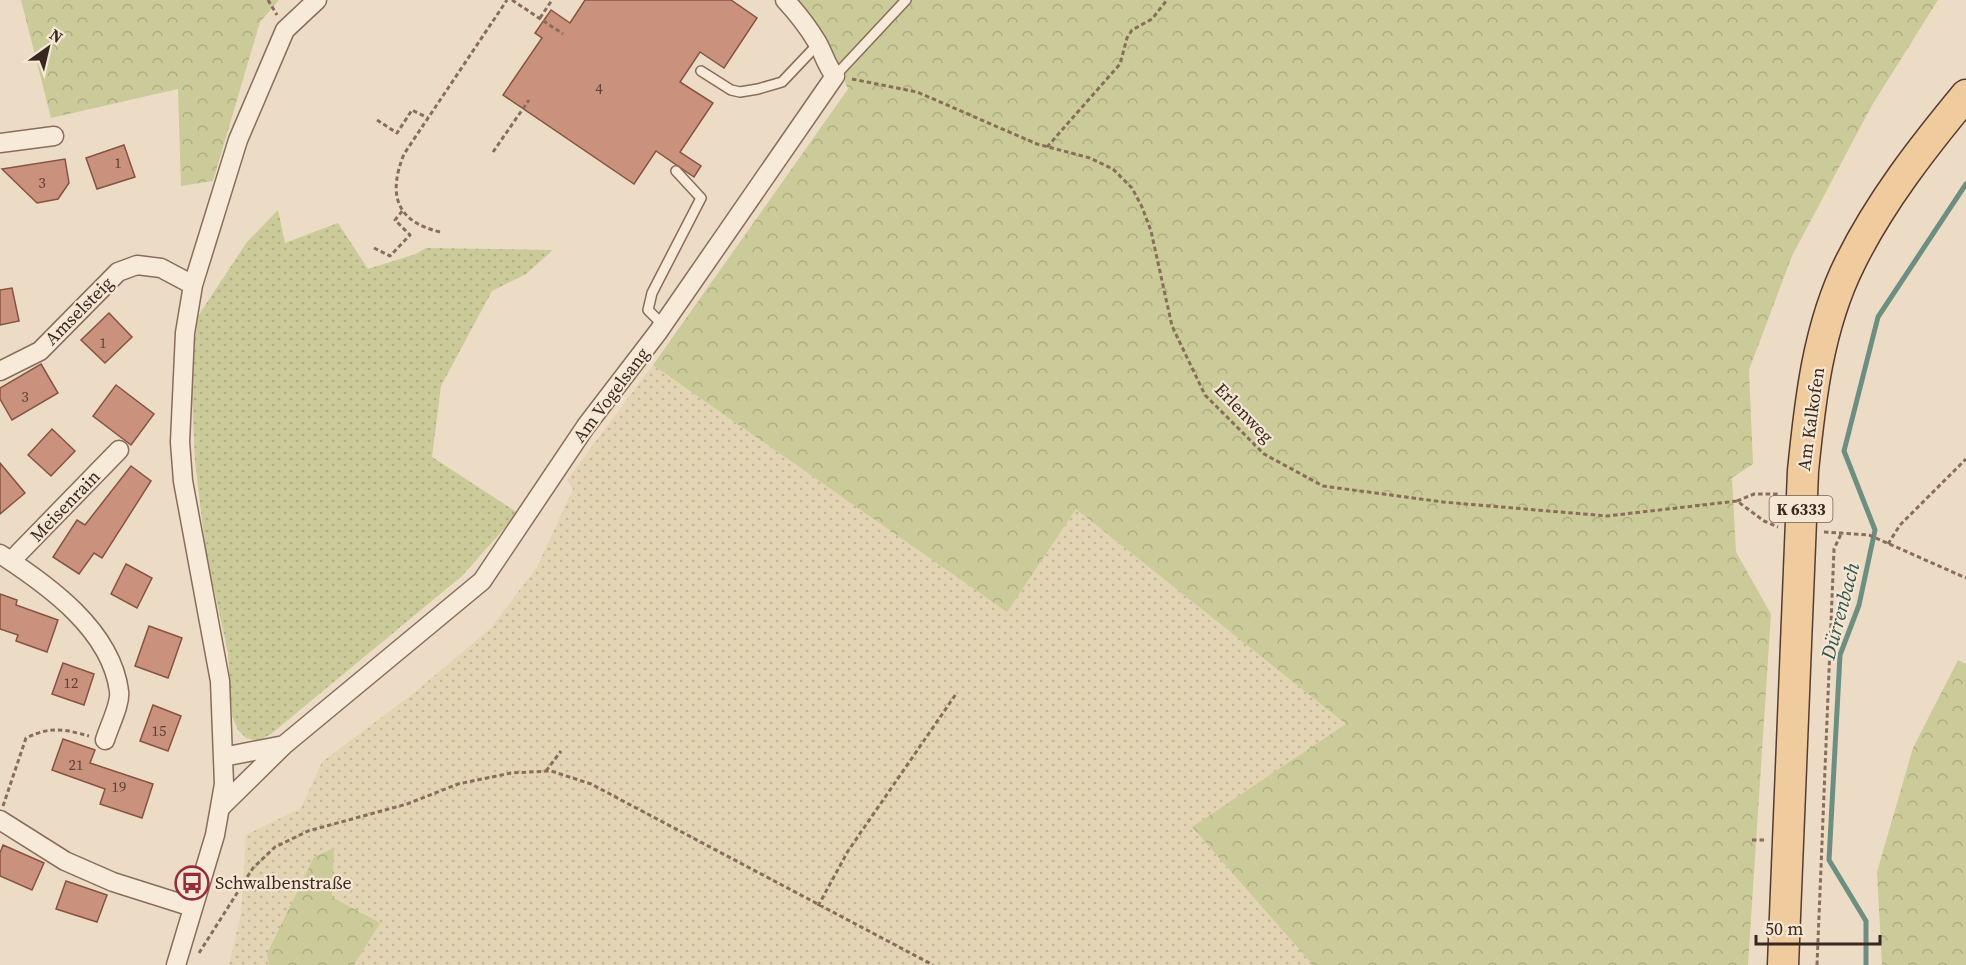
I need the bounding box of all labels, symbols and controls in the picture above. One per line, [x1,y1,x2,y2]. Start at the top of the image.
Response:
north arrow [18,18,78,78]
text: N [45,23,68,48]
house number: 4 [595,78,603,99]
house number: 1 [114,152,122,173]
house number: 3 [38,172,46,193]
street label: Amselsteig [39,271,119,351]
house number: 1 [99,332,107,353]
street label: Am Vogelsang [567,342,655,447]
street label: Am Kalkofen [1791,365,1830,472]
street label: Erlenweg [1209,377,1279,448]
house number: 3 [21,386,29,407]
street label: Meisenrain [24,464,105,547]
road number: K 6333 [1770,496,1832,522]
water label: Dürrenbach [1813,559,1866,664]
house number: 12 [63,672,79,693]
house number: 15 [151,720,167,741]
house number: 21 [68,754,84,775]
house number: 19 [111,776,127,797]
bus stop icon: Schwalbenstraße [174,865,210,901]
place label: Schwalbenstraße [215,870,352,895]
scale bar [1756,908,1880,946]
text: 50 m [1765,916,1803,941]

